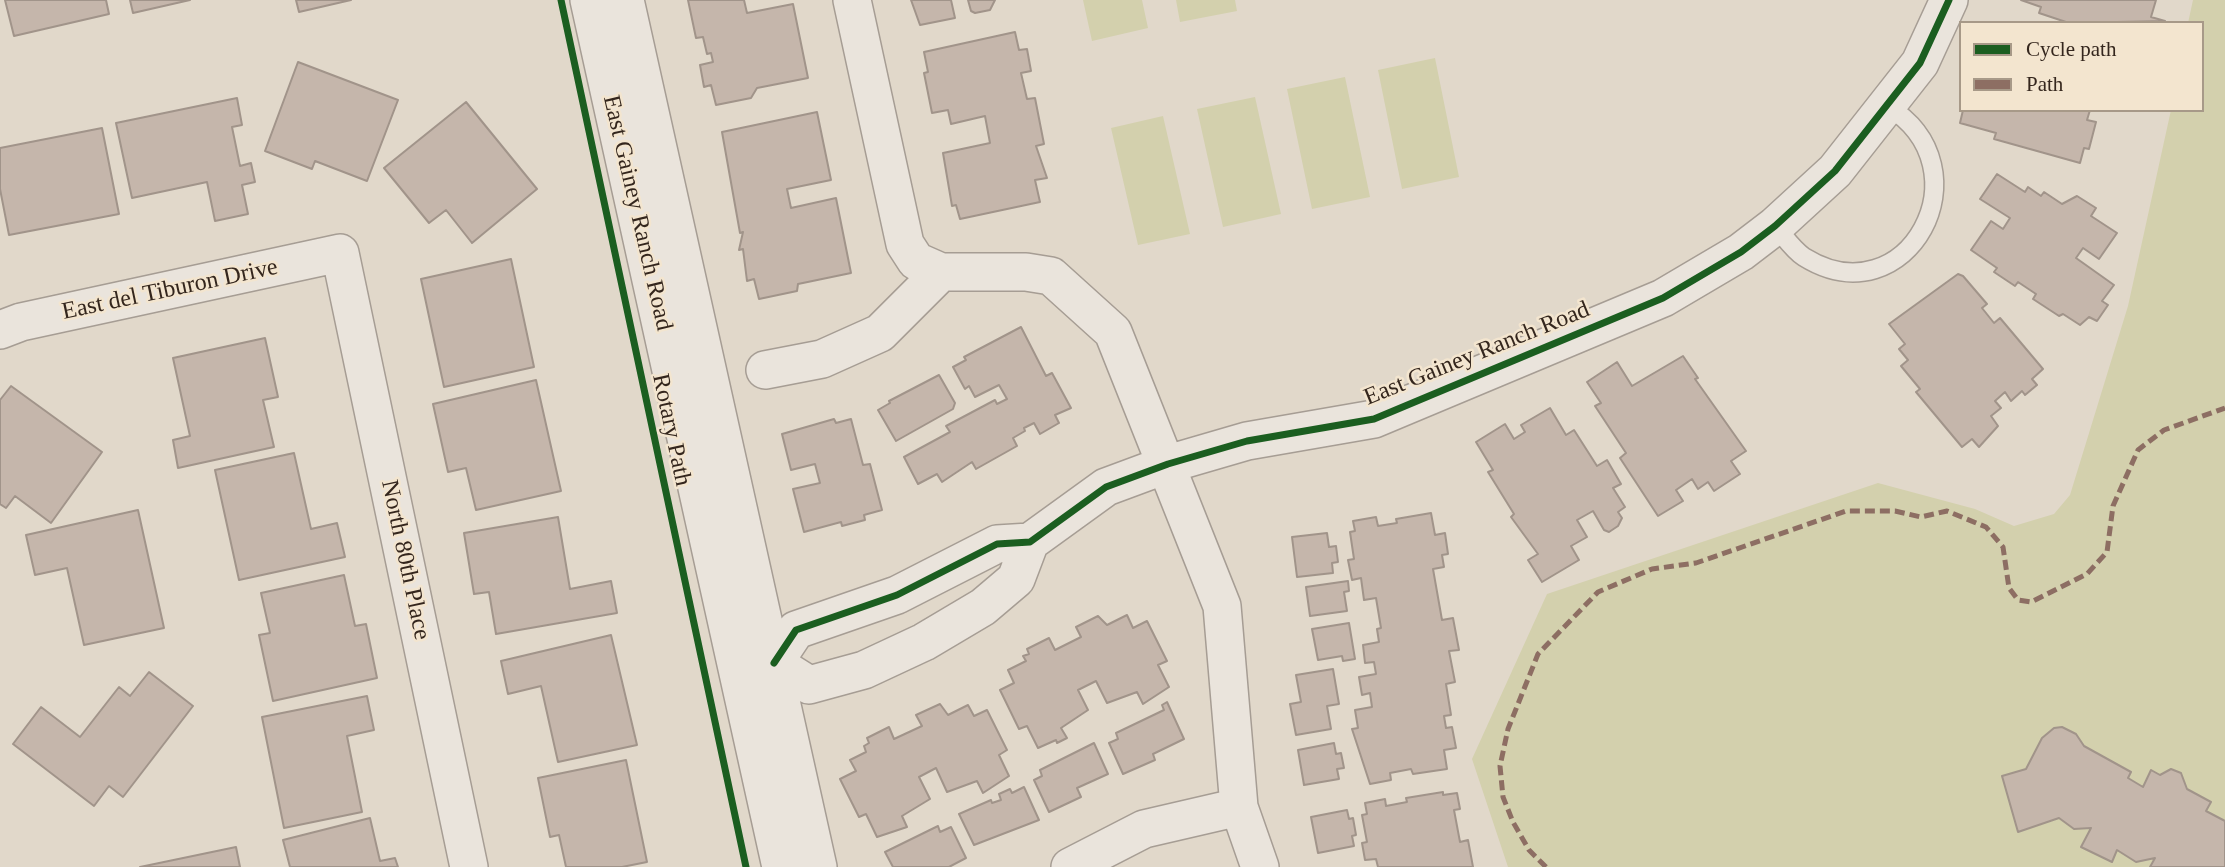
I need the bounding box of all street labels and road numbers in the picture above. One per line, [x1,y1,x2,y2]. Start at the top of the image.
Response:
street label: East Gainey Ranch Road [596,93,678,333]
street label: East del Tiburon Drive [60,253,280,327]
street label: East Gainey Ranch Road [1360,296,1594,412]
street label: Rotary Path [645,371,697,489]
street label: North 80th Place [374,477,436,643]

